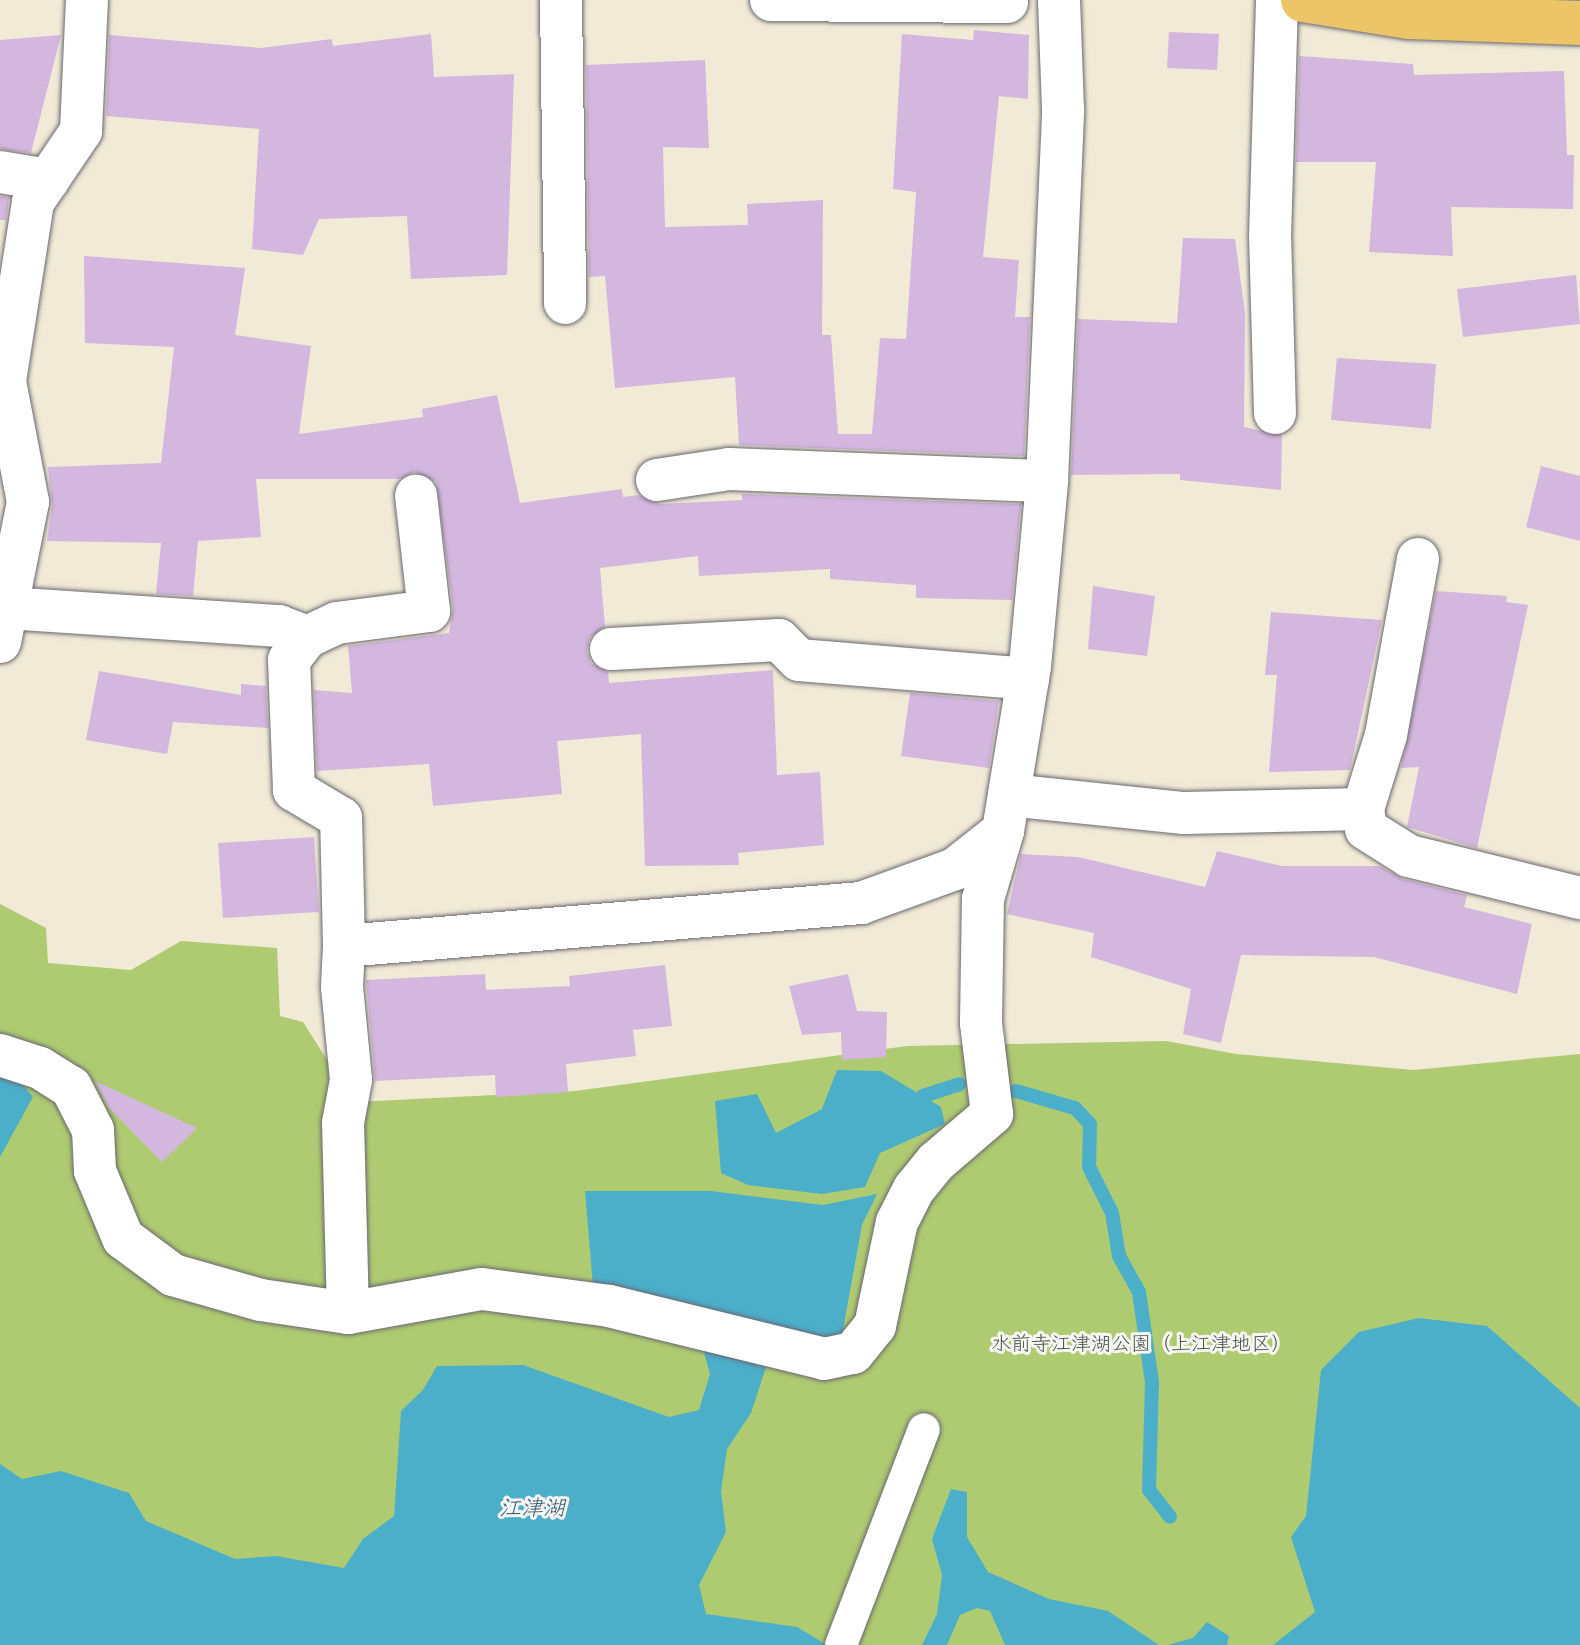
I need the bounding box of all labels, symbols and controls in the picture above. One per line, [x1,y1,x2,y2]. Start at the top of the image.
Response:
park label: 水前寺江津湖公園（上江津地区） [991,1331,1291,1355]
water label: 江津湖 [499,1496,565,1522]

